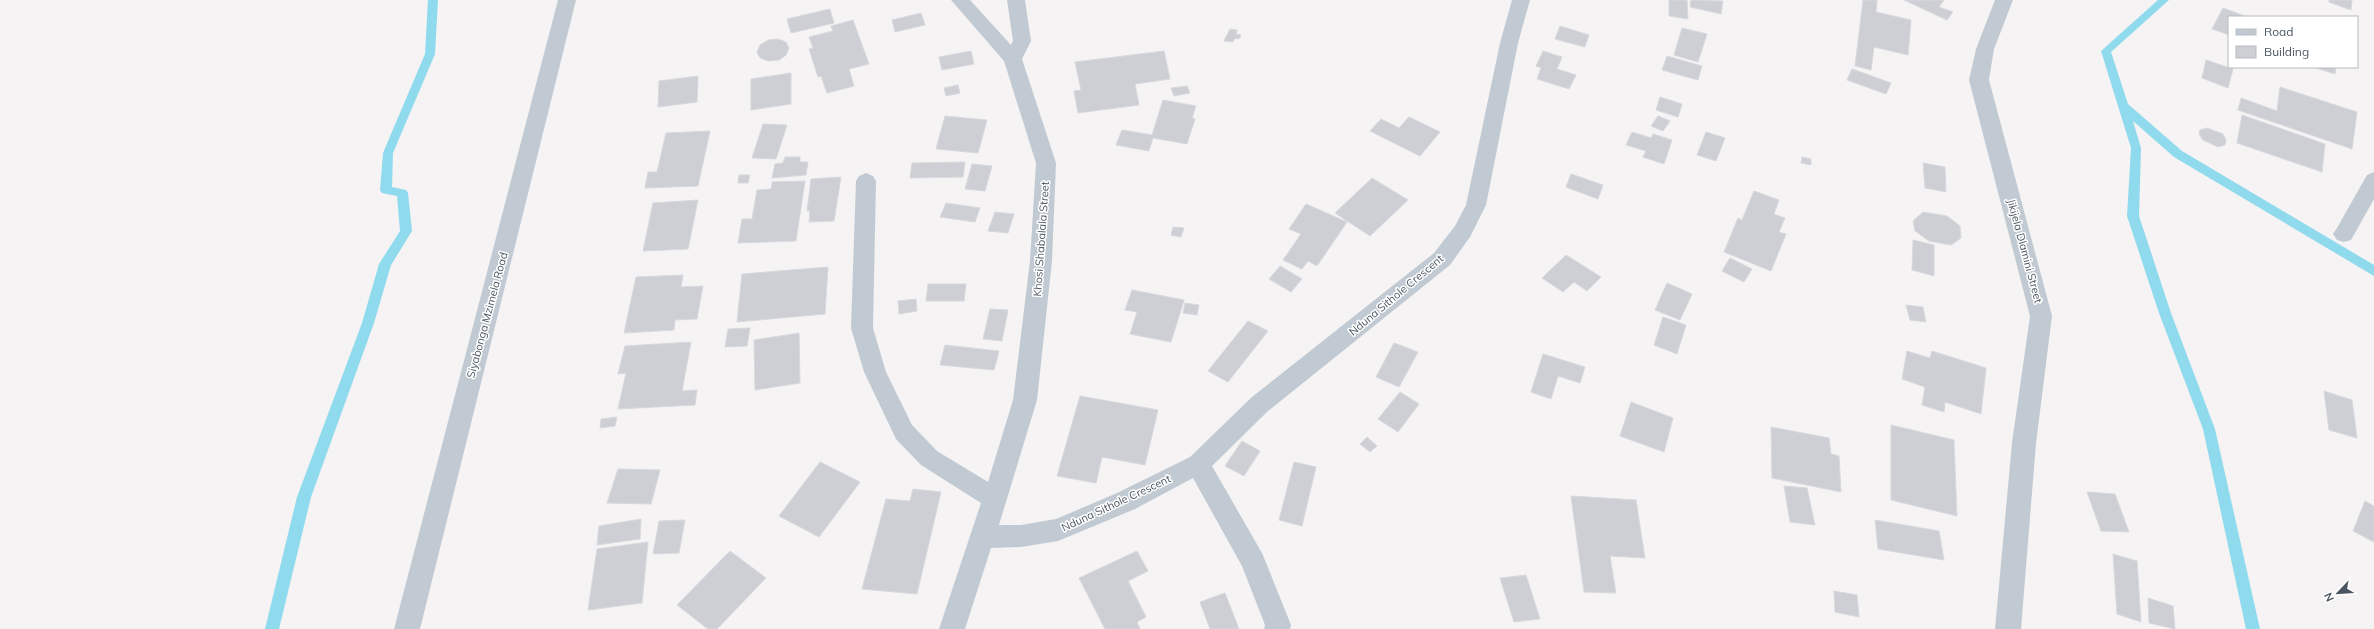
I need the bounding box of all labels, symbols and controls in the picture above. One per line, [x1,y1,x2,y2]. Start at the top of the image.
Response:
legend [2228,16,2358,68]
text: Road [2264,24,2293,39]
text: Building [2264,44,2309,59]
street label: Khosi Shabalala Street [1030,181,1052,297]
street label: Jikijela Dlamini Street [2004,197,2046,305]
street label: Siyabonga Mzimela Road [463,251,511,379]
street label: Nduna Sithole Crescent [1346,251,1446,339]
street label: Nduna Sithole Crescent [1059,471,1173,535]
north arrow [2318,573,2358,613]
text: N [2321,591,2337,604]

